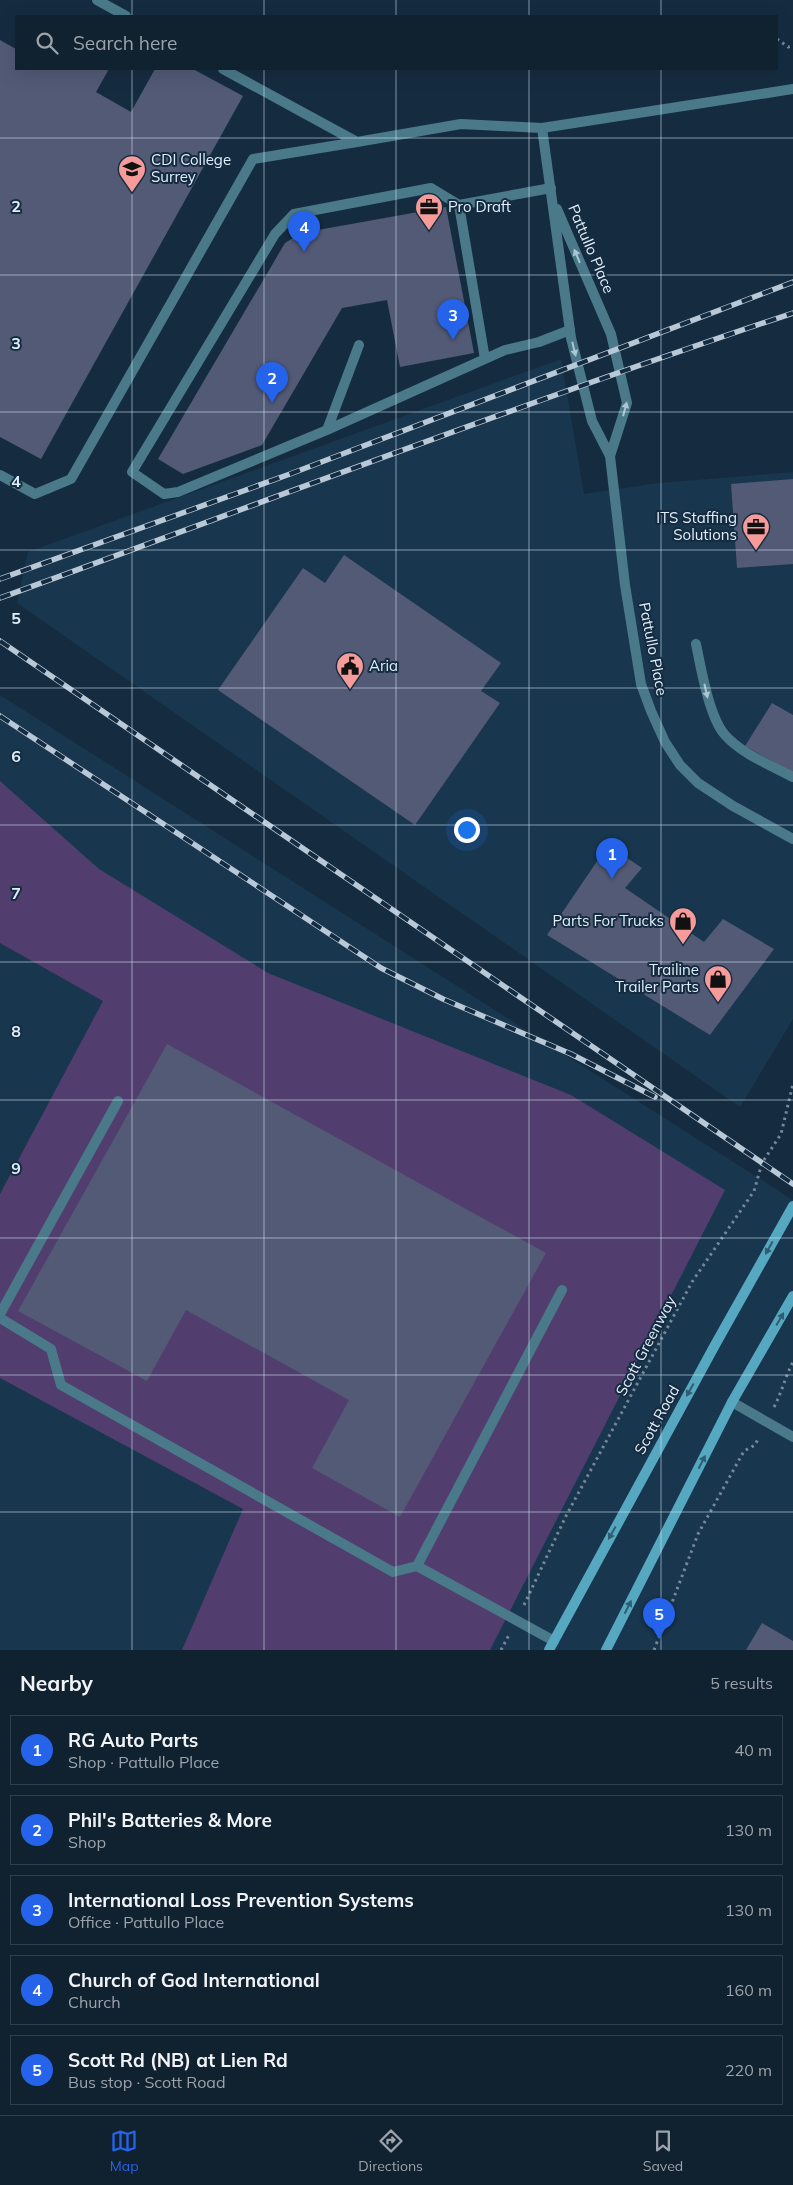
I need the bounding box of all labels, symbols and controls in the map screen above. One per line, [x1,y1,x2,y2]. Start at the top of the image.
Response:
search box [15,15,778,70]
icon: search [33,29,61,57]
text: Search here [73,31,177,55]
place label: CDI College Surrey [151,150,231,186]
school or university icon: CDI College Surrey [117,154,147,193]
office icon: Pro Draft [414,192,444,231]
text: 2 [11,196,21,216]
place label: Pro Draft [448,197,511,216]
street label: Pattullo Place [564,201,619,296]
pin: 4 [288,211,320,252]
one-way arrow [573,249,581,263]
pin: 3 [437,299,469,340]
text: 3 [11,333,21,353]
one-way arrow [570,341,578,356]
pin: 2 [256,362,288,403]
one-way arrow [621,402,629,417]
text: 4 [11,471,21,491]
place label: ITS Staffing Solutions [656,508,737,544]
office icon: ITS Staffing Solutions [741,512,771,551]
street label: Pattullo Place [635,601,672,697]
text: 5 [11,608,21,628]
public building icon: Aria [335,651,365,690]
place label: Aria [369,656,398,675]
one-way arrow [702,684,710,699]
text: 6 [11,746,21,766]
your location [454,817,480,843]
pin: 1 [596,838,628,879]
text: 7 [11,883,21,903]
shop icon: Parts For Trucks [668,906,698,945]
place label: Parts For Trucks [553,911,664,930]
place label: Trailine Trailer Parts [615,960,699,996]
shop icon: Trailine Trailer Parts [703,964,733,1003]
text: 8 [11,1021,21,1041]
text: 9 [11,1158,21,1178]
one-way arrow [765,1242,774,1255]
street label: Scott Greenway [611,1293,680,1399]
one-way arrow [775,1313,784,1326]
street label: Scott Road [630,1382,683,1458]
one-way arrow [686,1383,694,1398]
one-way arrow [698,1455,706,1469]
one-way arrow [608,1526,617,1540]
pin: 5 [643,1598,675,1639]
one-way arrow [624,1599,632,1614]
text: Nearby [20,1670,93,1696]
text: 5 results [710,1673,773,1693]
text: RG Auto Parts [68,1728,198,1752]
text: 1 [32,1740,42,1760]
text: 40 m [735,1740,772,1760]
text: Shop · Pattullo Place [68,1752,219,1772]
text: Phil's Batteries & More [68,1808,272,1832]
text: 2 [32,1820,42,1840]
text: 130 m [725,1820,772,1840]
text: Shop [68,1832,106,1852]
text: International Loss Prevention Systems [68,1888,414,1912]
text: 3 [32,1900,42,1920]
text: 130 m [725,1900,772,1920]
text: Office · Pattullo Place [68,1912,224,1932]
text: Church of God International [68,1968,320,1992]
text: 4 [32,1980,42,2000]
text: 160 m [725,1980,772,2000]
text: Church [68,1992,121,2012]
text: Scott Rd (NB) at Lien Rd [68,2048,288,2072]
text: 5 [32,2060,42,2080]
text: 220 m [725,2060,772,2080]
text: Bus stop · Scott Road [68,2072,226,2092]
tab: Map [110,2127,139,2175]
tab: Directions [358,2127,423,2175]
tab: Saved [643,2127,683,2175]

